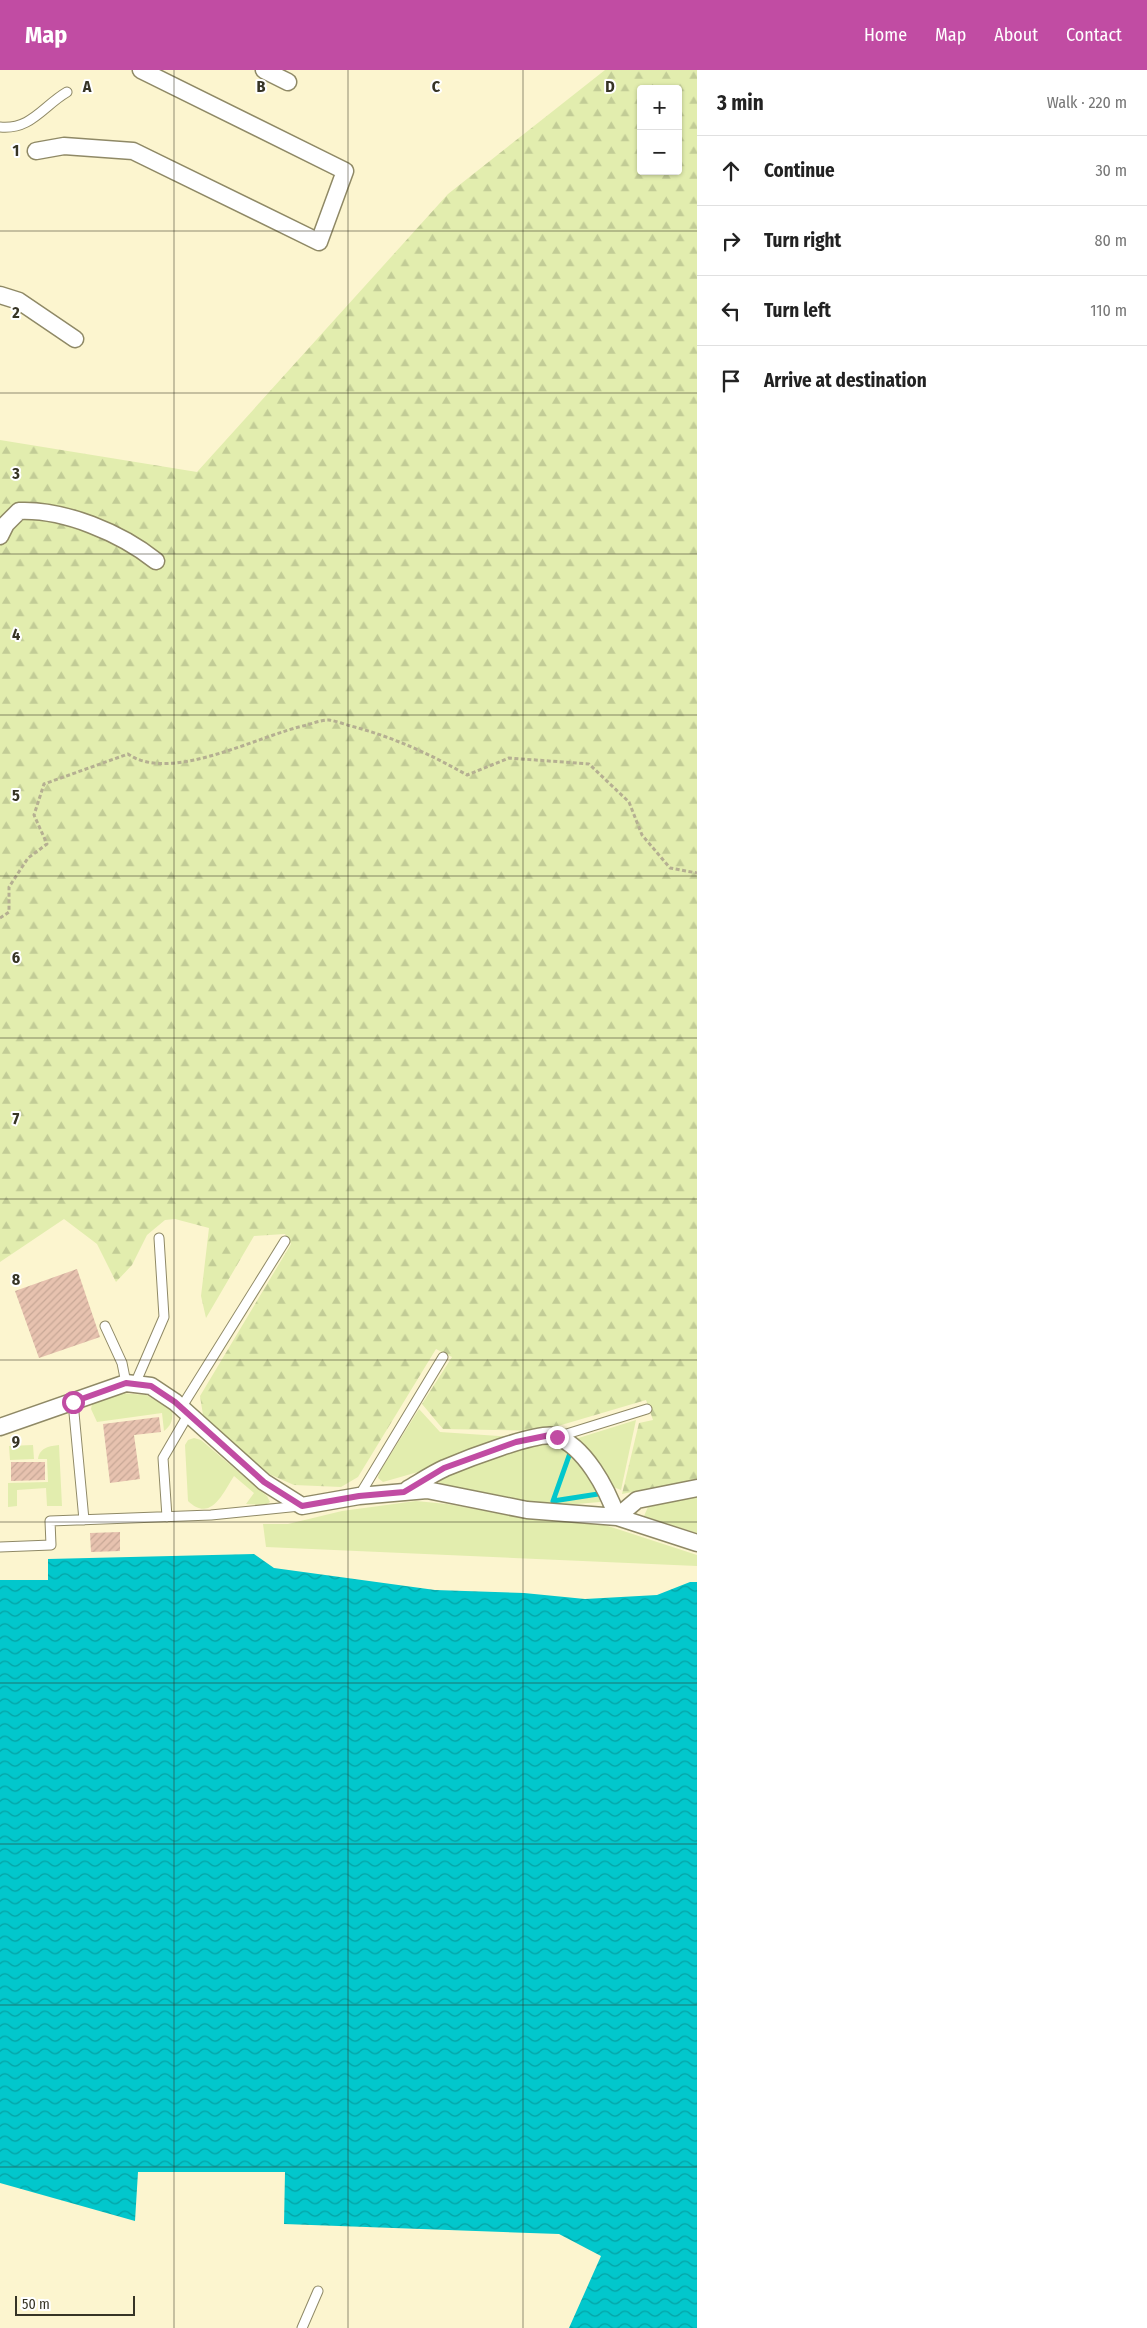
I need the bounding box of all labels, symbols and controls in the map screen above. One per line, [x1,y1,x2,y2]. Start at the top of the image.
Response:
text: Map [25,21,67,49]
text: Home [864,24,907,46]
text: Map [935,24,966,46]
text: About [994,24,1038,46]
text: Contact [1066,24,1122,46]
text: A [82,77,92,96]
text: B [257,77,266,96]
text: C [432,77,441,96]
text: D [605,77,615,96]
map controls [637,85,682,175]
button: + [637,85,682,130]
text: 3 min [717,90,764,116]
text: Walk · 220 m [1047,93,1127,112]
button: − [637,130,682,175]
text: 1 [13,141,19,160]
icon: ahead [717,157,745,185]
text: Continue [764,159,835,182]
text: 30 m [1095,161,1127,180]
icon: right [717,227,745,255]
text: Turn right [764,229,841,252]
text: 80 m [1095,231,1127,250]
icon: left [717,297,745,325]
text: Turn left [764,299,831,322]
text: 110 m [1090,301,1127,320]
text: 2 [11,303,20,322]
icon: arrive [717,367,745,395]
text: Arrive at destination [764,369,927,392]
text: 3 [11,464,20,483]
text: 4 [12,625,20,644]
text: 5 [12,786,20,805]
text: 6 [12,948,20,967]
text: 7 [13,1109,20,1128]
text: 8 [12,1270,21,1289]
route start [62,1391,85,1414]
route end [546,1426,569,1449]
text: 9 [12,1432,20,1451]
scale bar [15,2293,135,2316]
text: 50 m [22,2296,50,2313]

